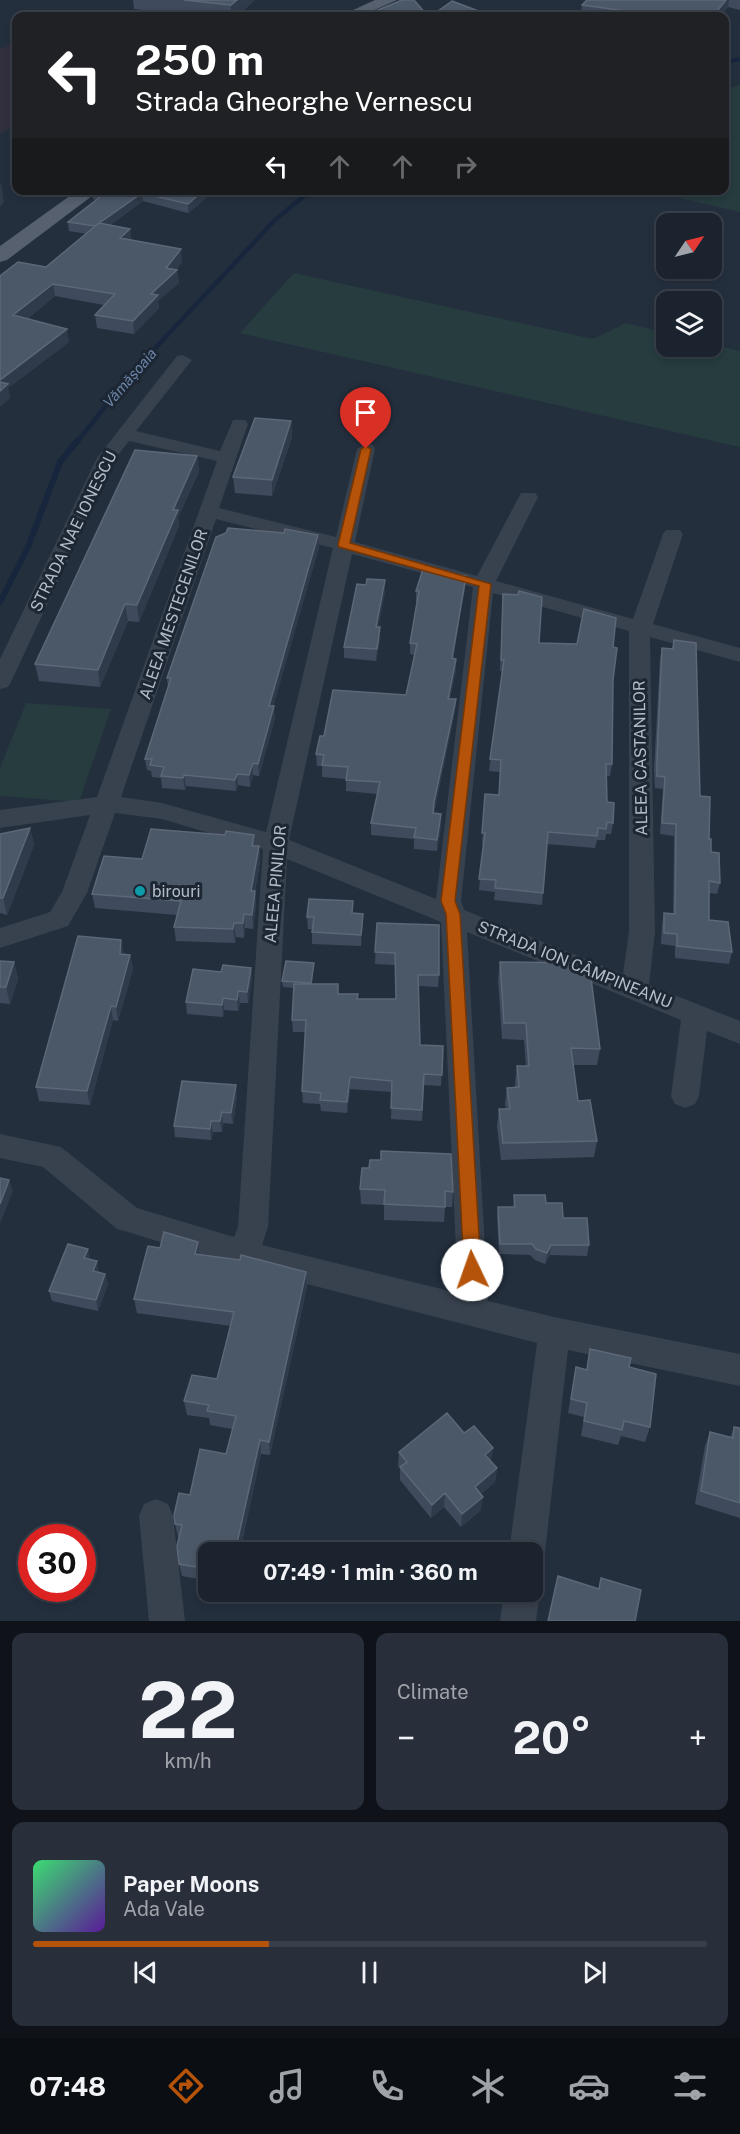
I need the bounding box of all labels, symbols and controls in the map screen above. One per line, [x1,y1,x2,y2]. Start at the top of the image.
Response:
text: 250 m [135,35,264,84]
icon: left [36,36,114,114]
text: Strada Gheorghe Vernescu [135,85,473,117]
icon: left [260,150,293,183]
icon: ahead [323,150,356,183]
icon: ahead [386,150,419,183]
icon: right [449,150,482,183]
north arrow [656,213,722,279]
map controls [656,213,722,357]
button: layers [656,291,722,357]
water label: Vămășoaia [99,345,160,411]
pin [340,387,391,449]
icon: arrive [349,396,382,429]
street label: STRADA NAE IONESCU [26,448,121,615]
street label: ALEEA MESTECENILOR [135,527,212,702]
street label: ALEEA CASTANILOR [630,680,651,836]
street label: ALEEA PINILOR [261,824,290,944]
place label: birouri [152,882,200,901]
marker: birouri [133,884,147,898]
street label: STRADA ION CÂMPINEANU [475,916,675,1012]
position arrow [440,1238,504,1302]
speed limit sign: 30 [18,1524,96,1602]
text: 07:49 · 1 min · 360 m [263,1559,478,1585]
text: 22 [138,1664,238,1756]
text: Climate [397,1680,469,1704]
text: 20° [513,1711,591,1764]
text: − [397,1719,415,1757]
text: + [689,1719,707,1757]
text: km/h [164,1749,212,1773]
text: Paper Moons [123,1871,259,1897]
text: Ada Vale [123,1897,205,1921]
icon: previous [129,1956,162,1989]
icon: pause [353,1956,386,1989]
icon: next [578,1956,611,1989]
icon: directions [165,2065,207,2107]
icon: music [266,2065,308,2107]
icon: phone [366,2065,408,2107]
icon: climate [467,2065,509,2107]
icon: car [568,2065,610,2107]
icon: filters [669,2065,711,2107]
text: 07:48 [29,2070,106,2102]

